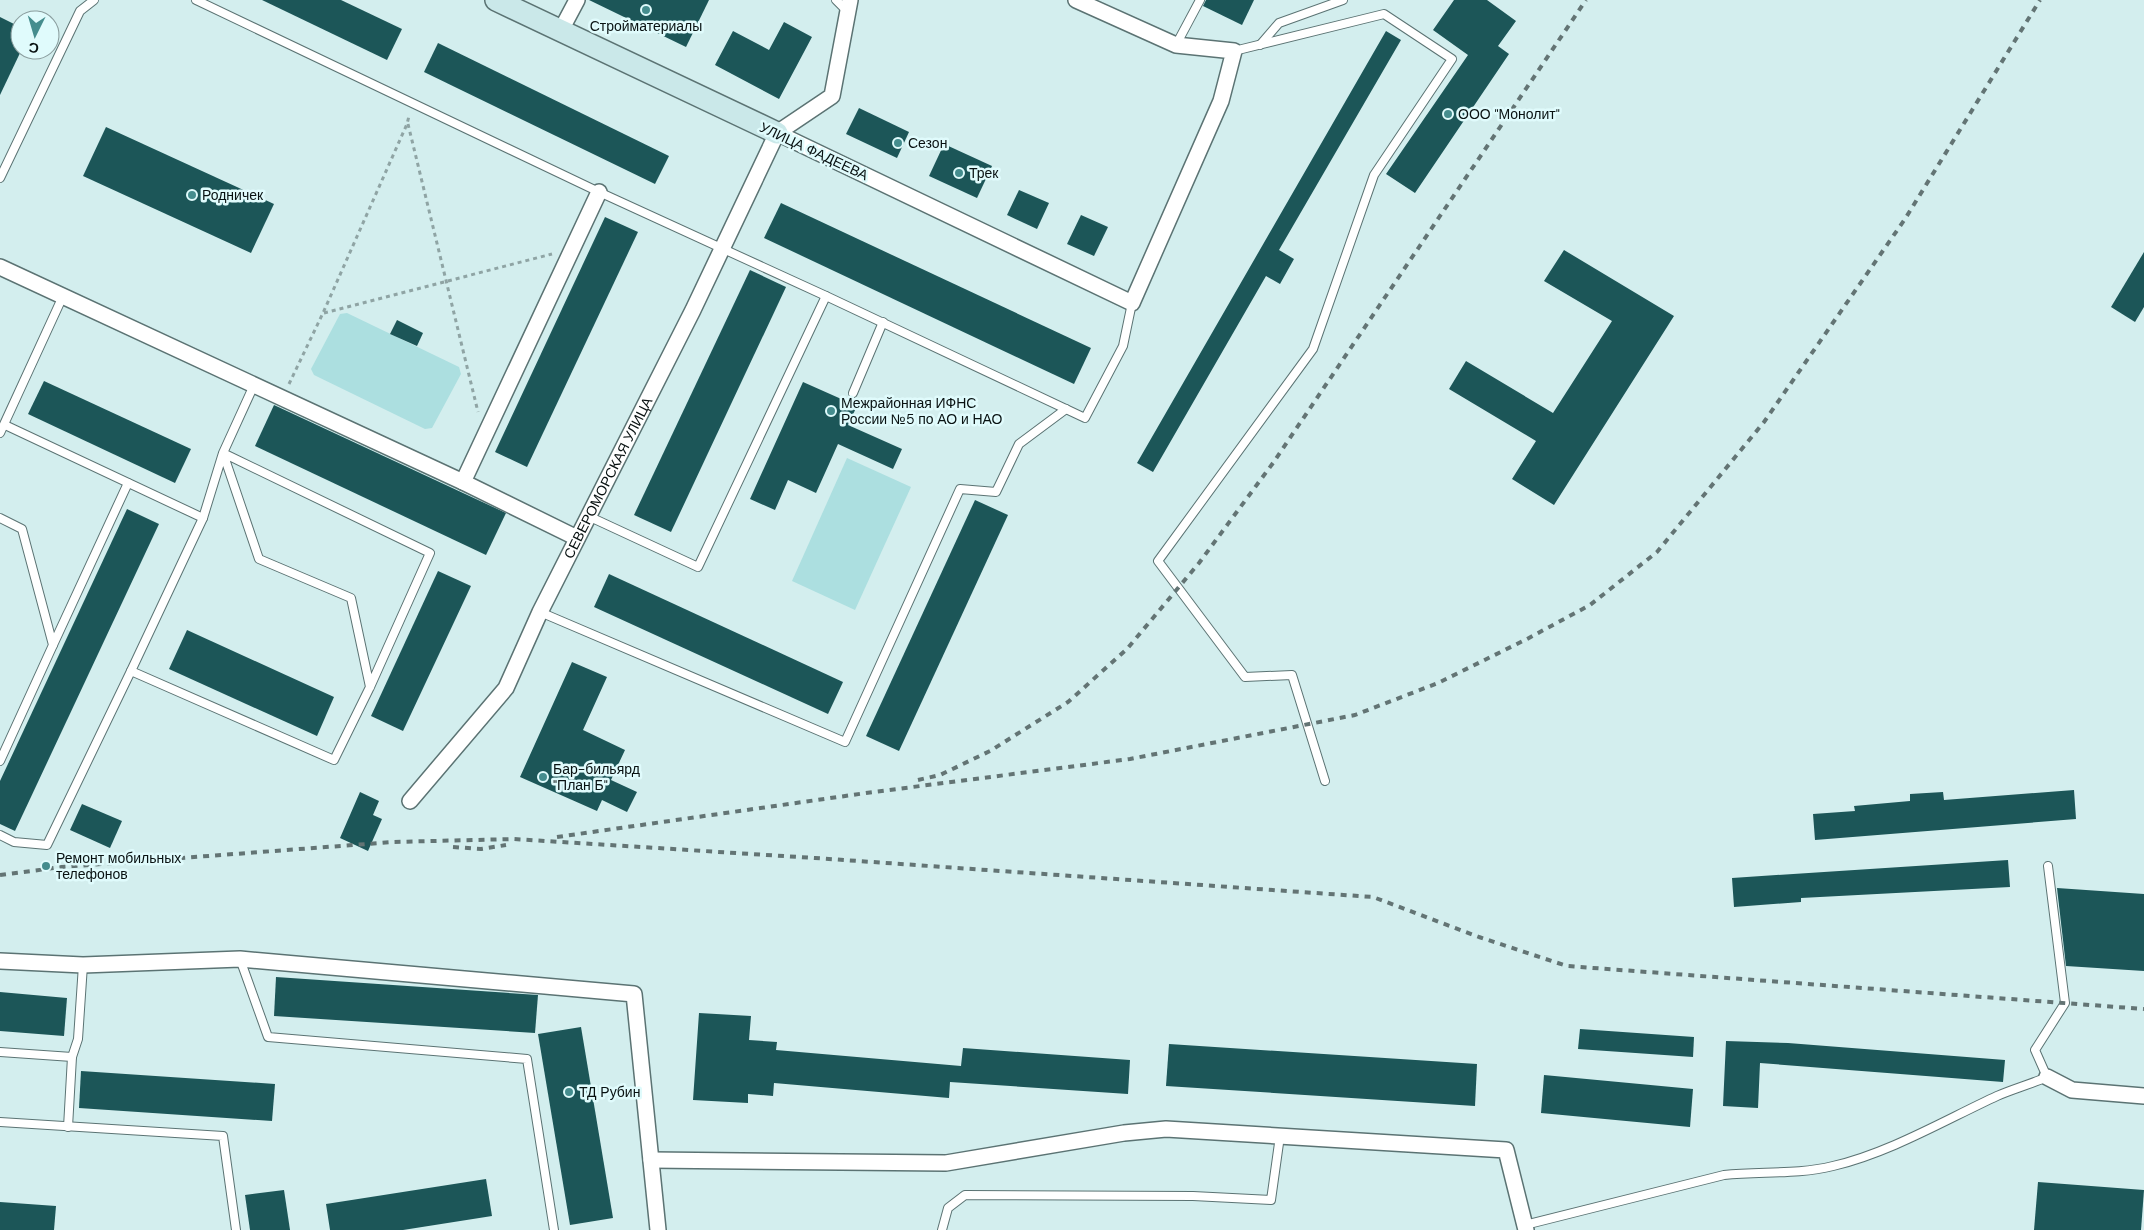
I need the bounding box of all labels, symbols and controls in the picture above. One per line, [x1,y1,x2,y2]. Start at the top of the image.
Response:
marker: Стройматериалы [640,4,652,16]
north arrow [10,10,60,60]
place label: Стройматериалы [590,17,702,35]
text: С [28,39,40,57]
place label: ООО "Монолит" [1458,105,1560,123]
marker: ООО "Монолит" [1442,108,1454,120]
street label: УЛИЦА ФАДЕЕВА [757,118,872,184]
place label: Сезон [908,134,947,152]
marker: Сезон [892,137,904,149]
place label: Трек [969,164,999,182]
marker: Трек [953,167,965,179]
place label: Родничек [202,186,264,204]
marker: Родничек [186,189,198,201]
street label: СЕВЕРОМОРСКАЯ УЛИЦА [560,393,657,562]
place label: Межрайонная ИФНС России №5 по АО и НАО [841,394,1003,428]
marker: Межрайонная ИФНС России №5 по АО и НАО [825,405,837,417]
place label: Бар-бильярд "План Б" [553,760,640,794]
marker: Бар-бильярд "План Б" [537,771,549,783]
place label: Ремонт мобильных телефонов [56,849,181,883]
marker: Ремонт мобильных телефонов [40,860,52,872]
place label: ТД Рубин [579,1083,640,1101]
marker: ТД Рубин [563,1086,575,1098]

